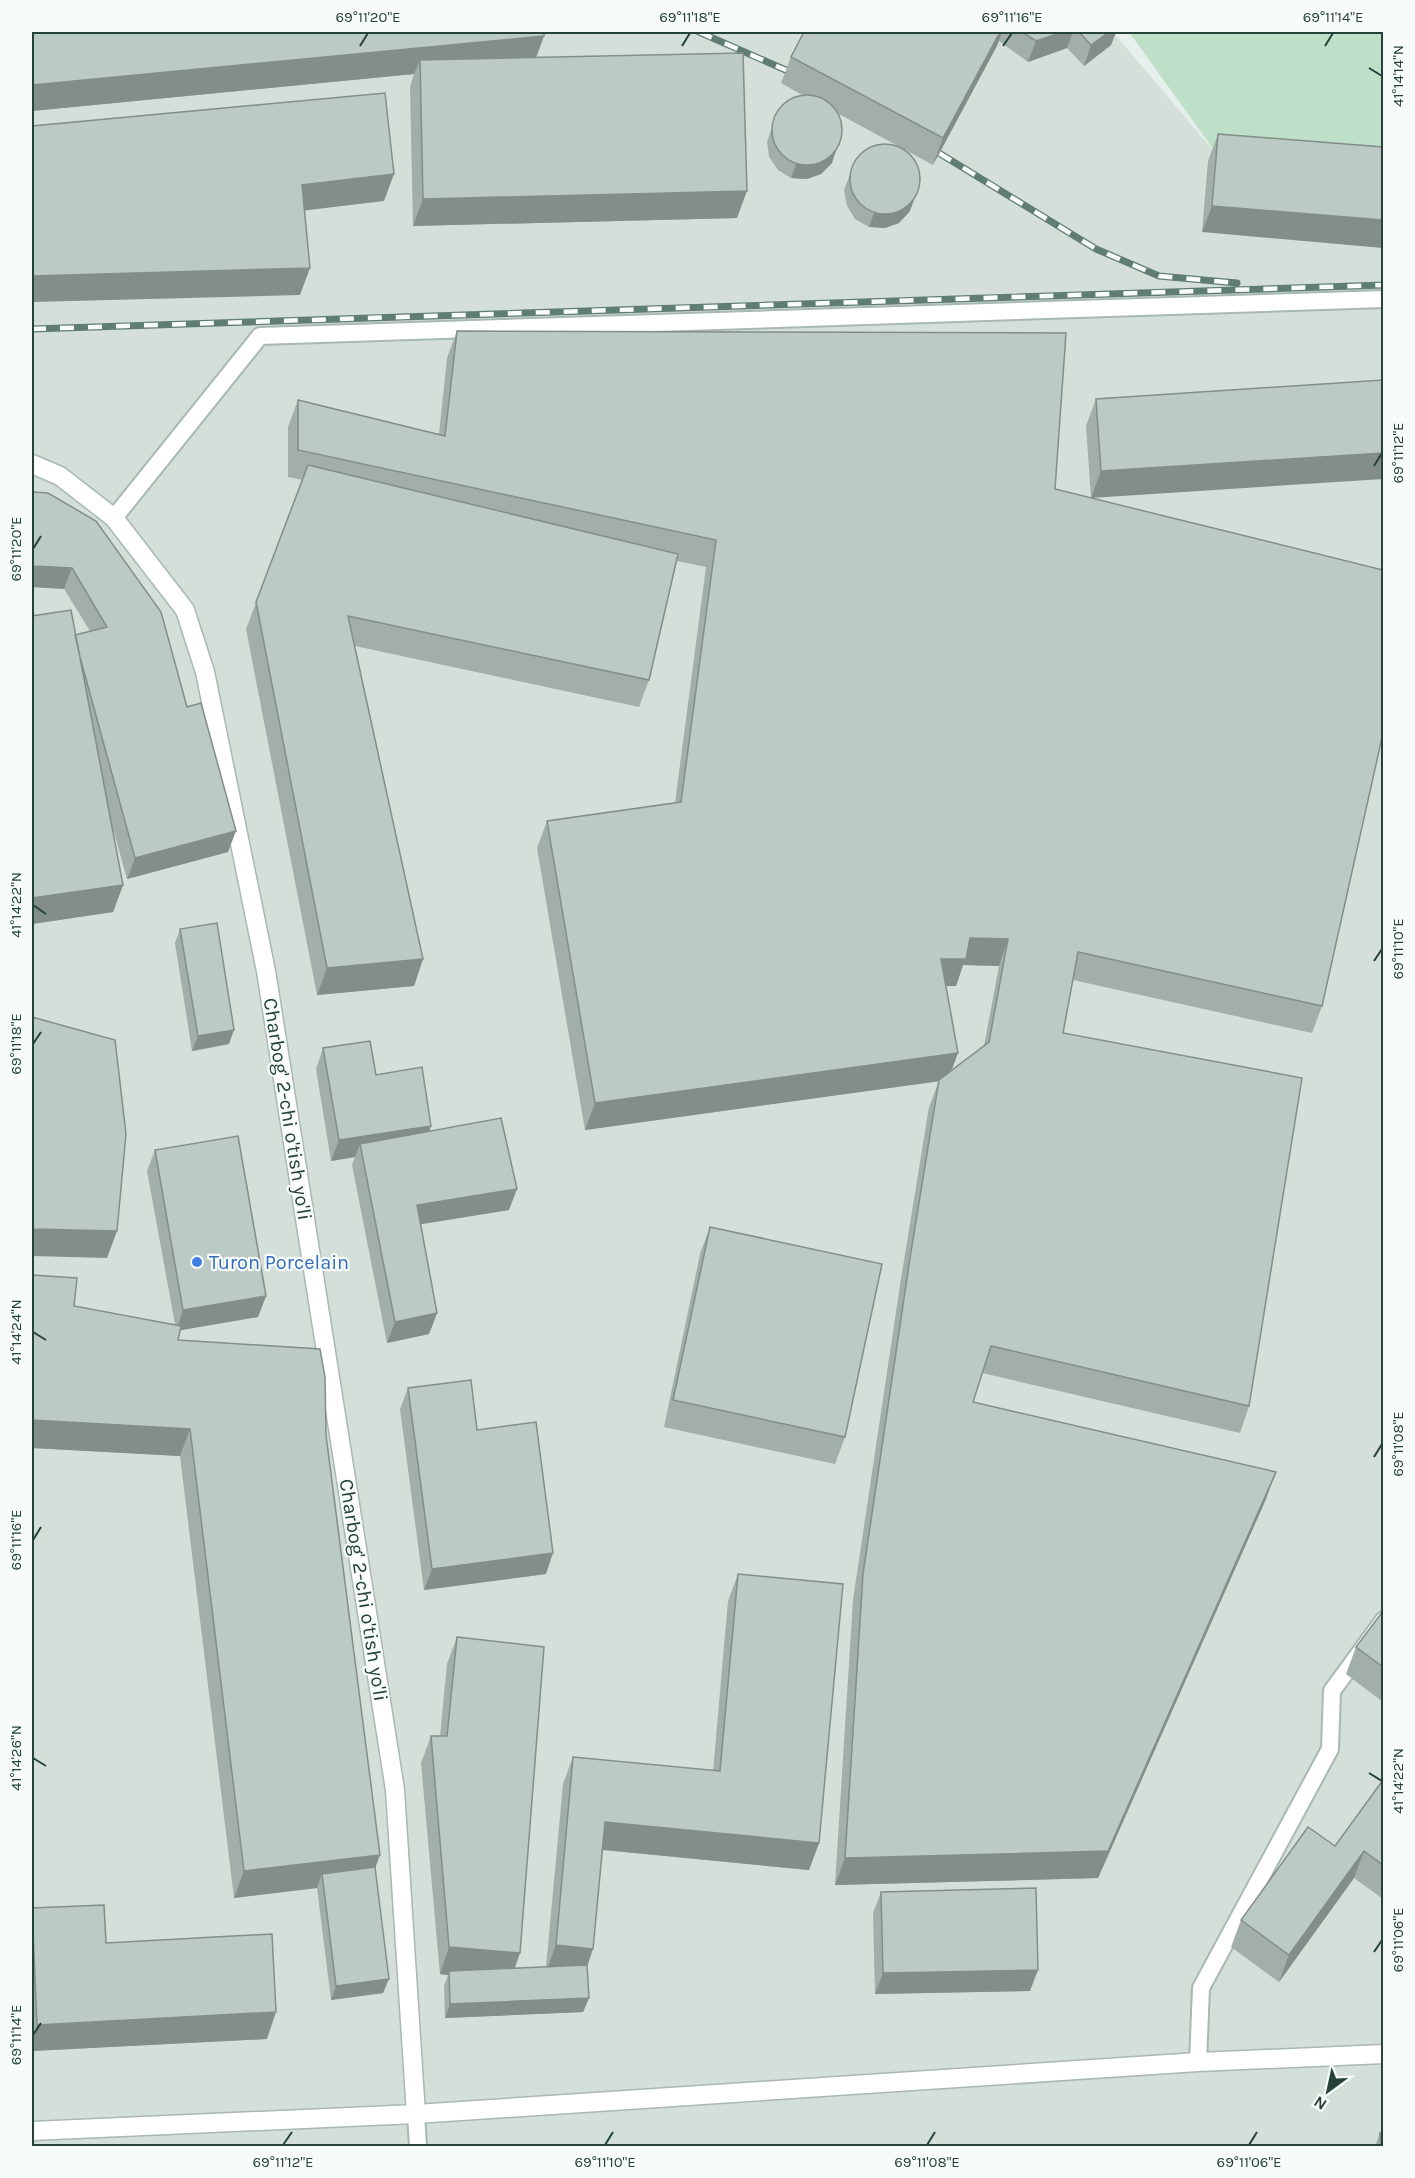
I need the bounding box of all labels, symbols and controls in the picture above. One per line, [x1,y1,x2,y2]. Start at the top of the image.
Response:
text: 69°11'20"E [336,8,400,26]
text: 69°11'18"E [659,8,721,26]
text: 69°11'16"E [982,8,1042,26]
text: 69°11'14"E [1303,8,1363,26]
text: 41°14'14"N [1389,45,1407,107]
text: 69°11'12"E [1389,423,1407,484]
text: 69°11'20"E [7,517,25,581]
text: 41°14'22"N [7,872,25,938]
text: 69°11'10"E [1389,918,1407,980]
street label: Charbog' 2-chi o'tish yo'li [259,996,316,1222]
text: 69°11'18"E [7,1013,25,1075]
place label: Turon Porcelain [209,1251,349,1274]
marker: Turon Porcelain [190,1255,204,1269]
text: 41°14'24"N [7,1299,25,1365]
text: 69°11'08"E [1389,1411,1407,1477]
street label: Charbog' 2-chi o'tish yo'li [335,1477,392,1703]
text: 69°11'16"E [7,1510,25,1570]
text: 41°14'26"N [7,1725,25,1791]
text: 41°14'22"N [1389,1748,1407,1814]
text: 69°11'06"E [1389,1908,1407,1972]
text: 69°11'14"E [7,2005,25,2065]
north arrow [1298,2061,1358,2121]
text: N [1310,2092,1330,2114]
text: 69°11'12"E [253,2153,314,2171]
text: 69°11'10"E [574,2153,636,2171]
text: 69°11'08"E [894,2153,960,2171]
text: 69°11'06"E [1217,2153,1281,2171]

